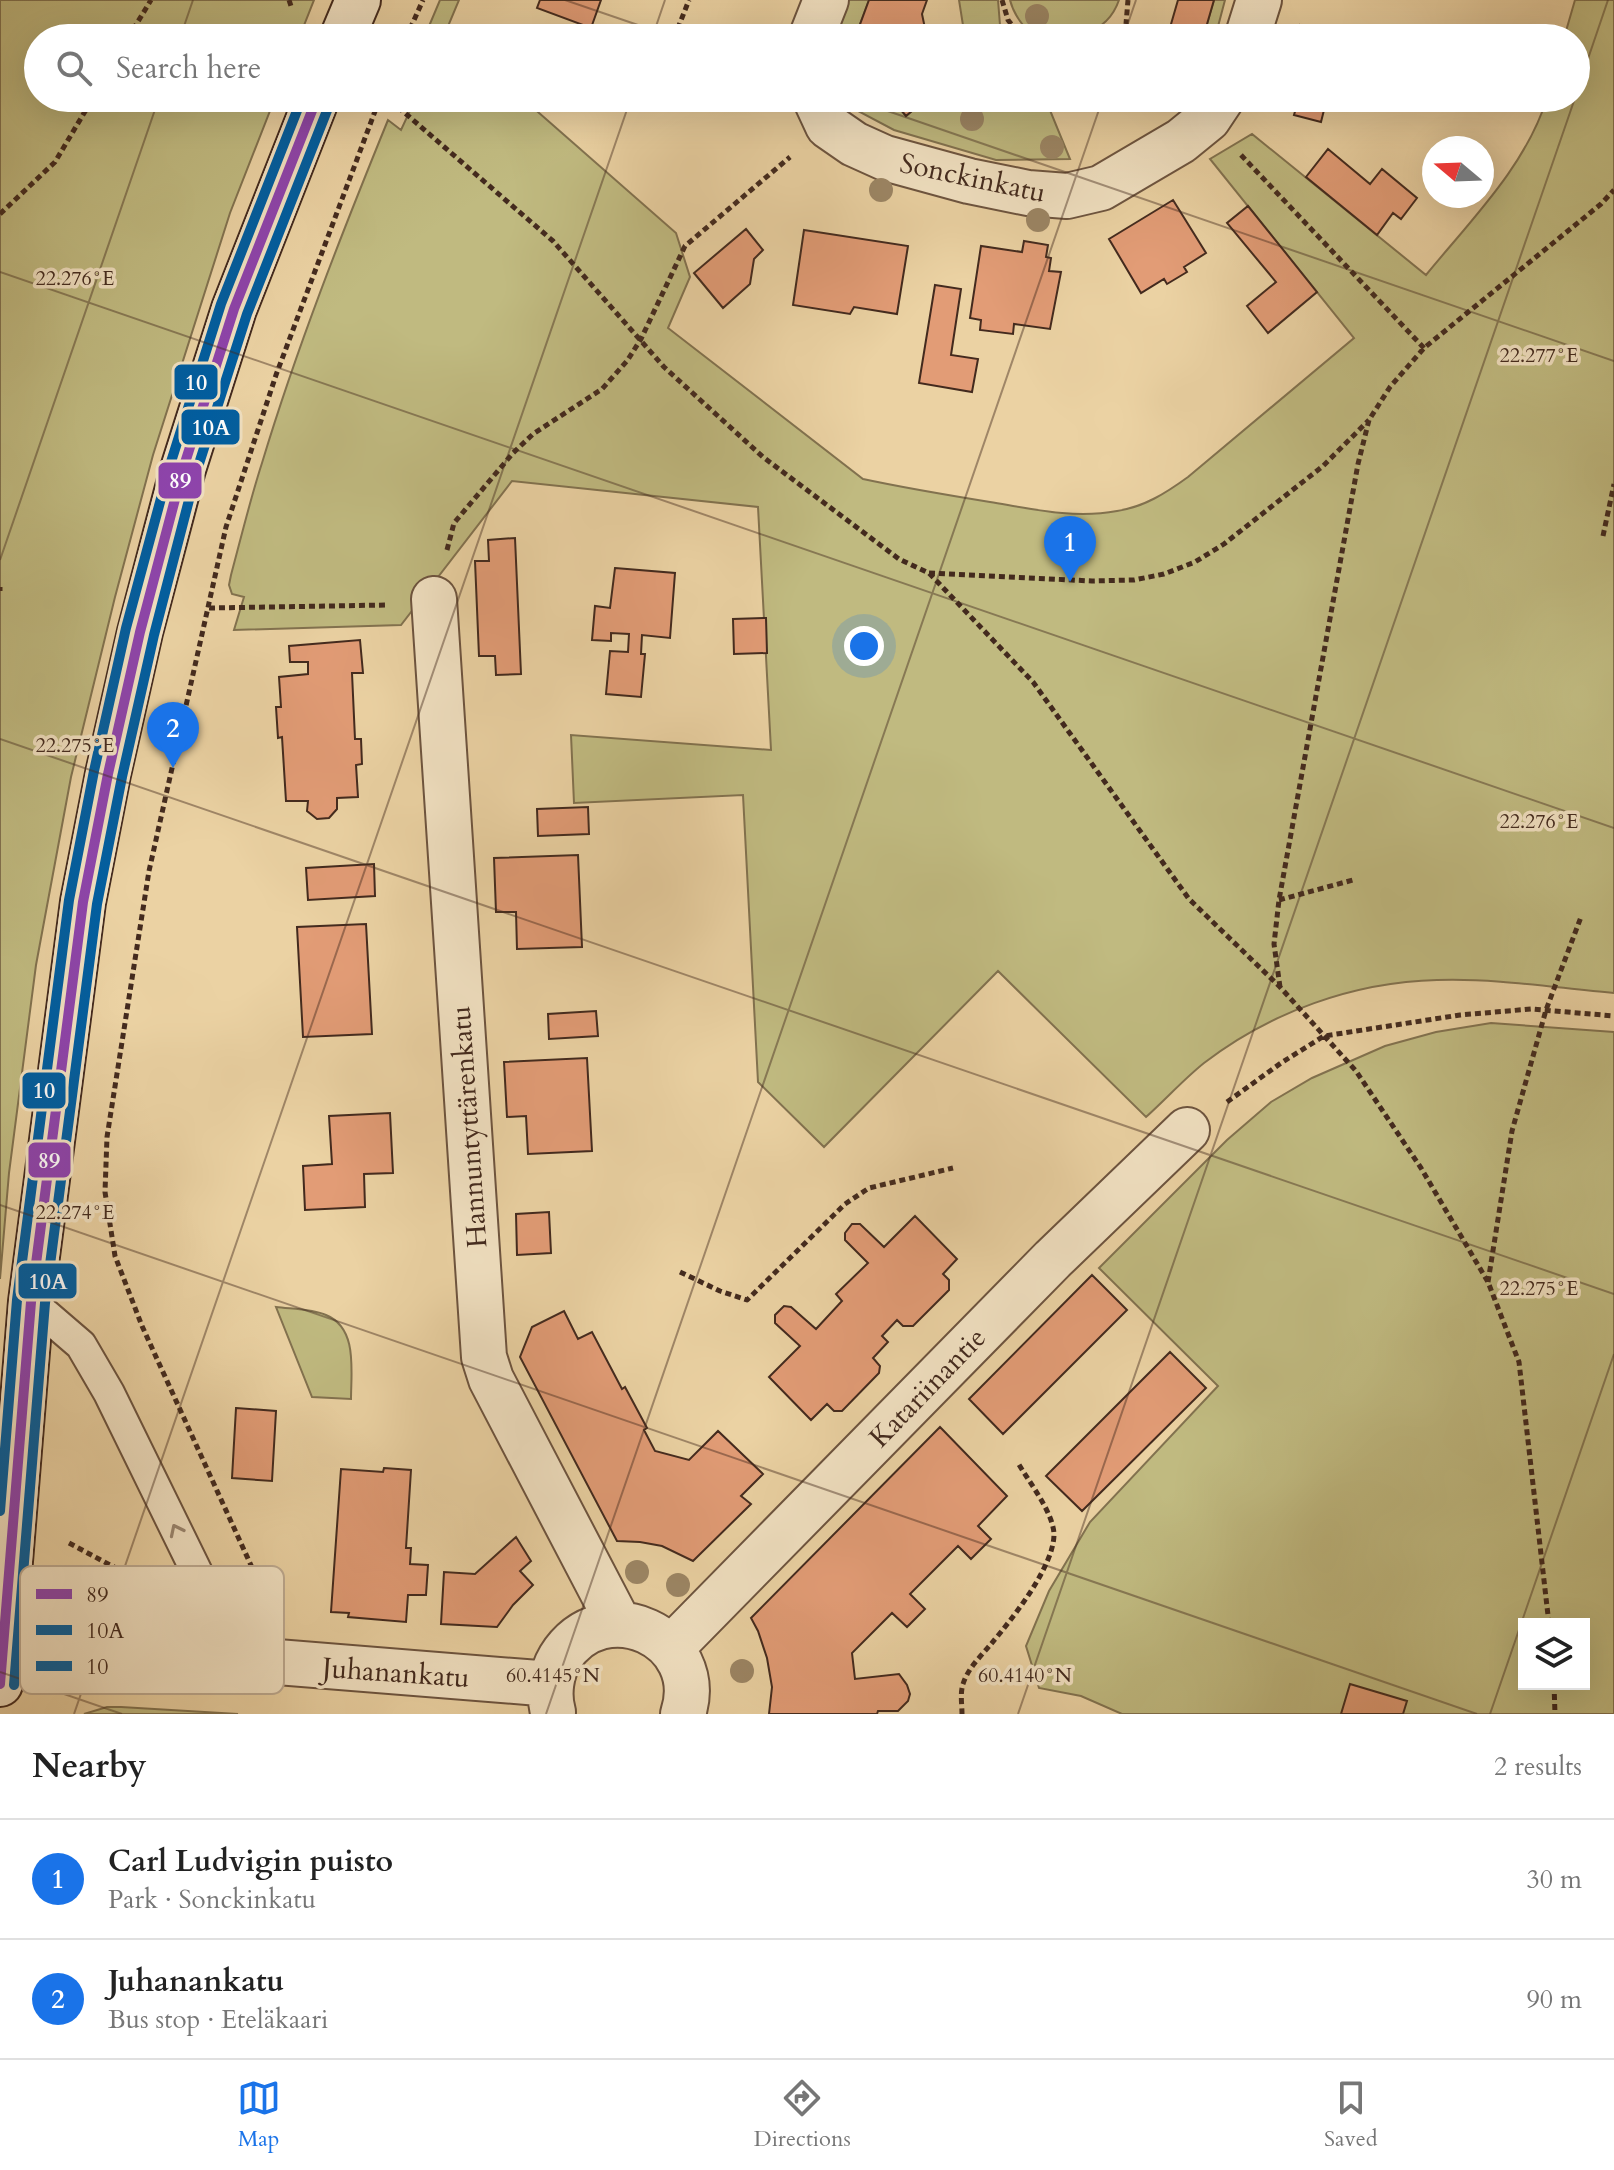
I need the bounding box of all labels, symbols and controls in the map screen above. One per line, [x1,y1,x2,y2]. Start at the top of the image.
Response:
search box [24,24,1590,112]
icon: search [52,46,96,90]
text: Search here [116,48,261,89]
north arrow [1422,136,1494,208]
street label: Sonckinkatu [896,144,1049,212]
text: 22.276°E [36,265,114,292]
text: 22.277°E [1500,342,1578,369]
line badge: 10 [173,363,219,401]
text: 10 [185,368,207,398]
line badge: 10A [180,408,241,446]
text: 10A [191,413,231,443]
line badge: 89 [157,461,203,500]
text: 89 [169,466,191,496]
pin: 1 [1044,516,1096,582]
your location [844,626,884,666]
pin: 2 [147,702,199,768]
text: 22.275°E [36,732,114,759]
text: 22.276°E [1500,808,1578,835]
street label: Hannuntyttärenkatu [442,1005,496,1249]
line badge: 10 [21,1071,67,1110]
text: 10 [33,1076,55,1106]
line badge: 89 [27,1141,72,1179]
text: 89 [38,1146,60,1176]
text: 22.274°E [36,1199,114,1226]
line badge: 10A [17,1262,78,1300]
text: 10A [28,1267,68,1297]
text: 22.275°E [1500,1275,1578,1302]
street label: Katariinantie [861,1319,995,1456]
one-way arrow [170,1524,186,1539]
legend [20,1566,284,1694]
text: 89 [86,1580,109,1610]
text: 10A [86,1616,125,1646]
map controls [1518,1618,1590,1690]
button: layers [1518,1618,1590,1690]
street label: Juhanankatu [317,1649,471,1697]
text: 10 [86,1652,109,1682]
text: 60.4145°N [506,1662,600,1689]
text: 60.4140°N [978,1662,1072,1689]
text: Nearby [32,1743,147,1789]
text: 2 results [1494,1749,1582,1784]
text: Carl Ludvigin puisto [108,1841,393,1882]
text: 1 [51,1862,65,1897]
text: 30 m [1526,1862,1582,1897]
text: Park · Sonckinkatu [108,1882,316,1917]
text: Juhanankatu [108,1961,284,2002]
text: 2 [51,1982,65,2017]
text: 90 m [1526,1982,1582,2017]
text: Bus stop · Eteläkaari [108,2002,328,2037]
tab: Map [237,2076,281,2154]
tab: Directions [754,2076,851,2154]
tab: Saved [1324,2076,1377,2154]

